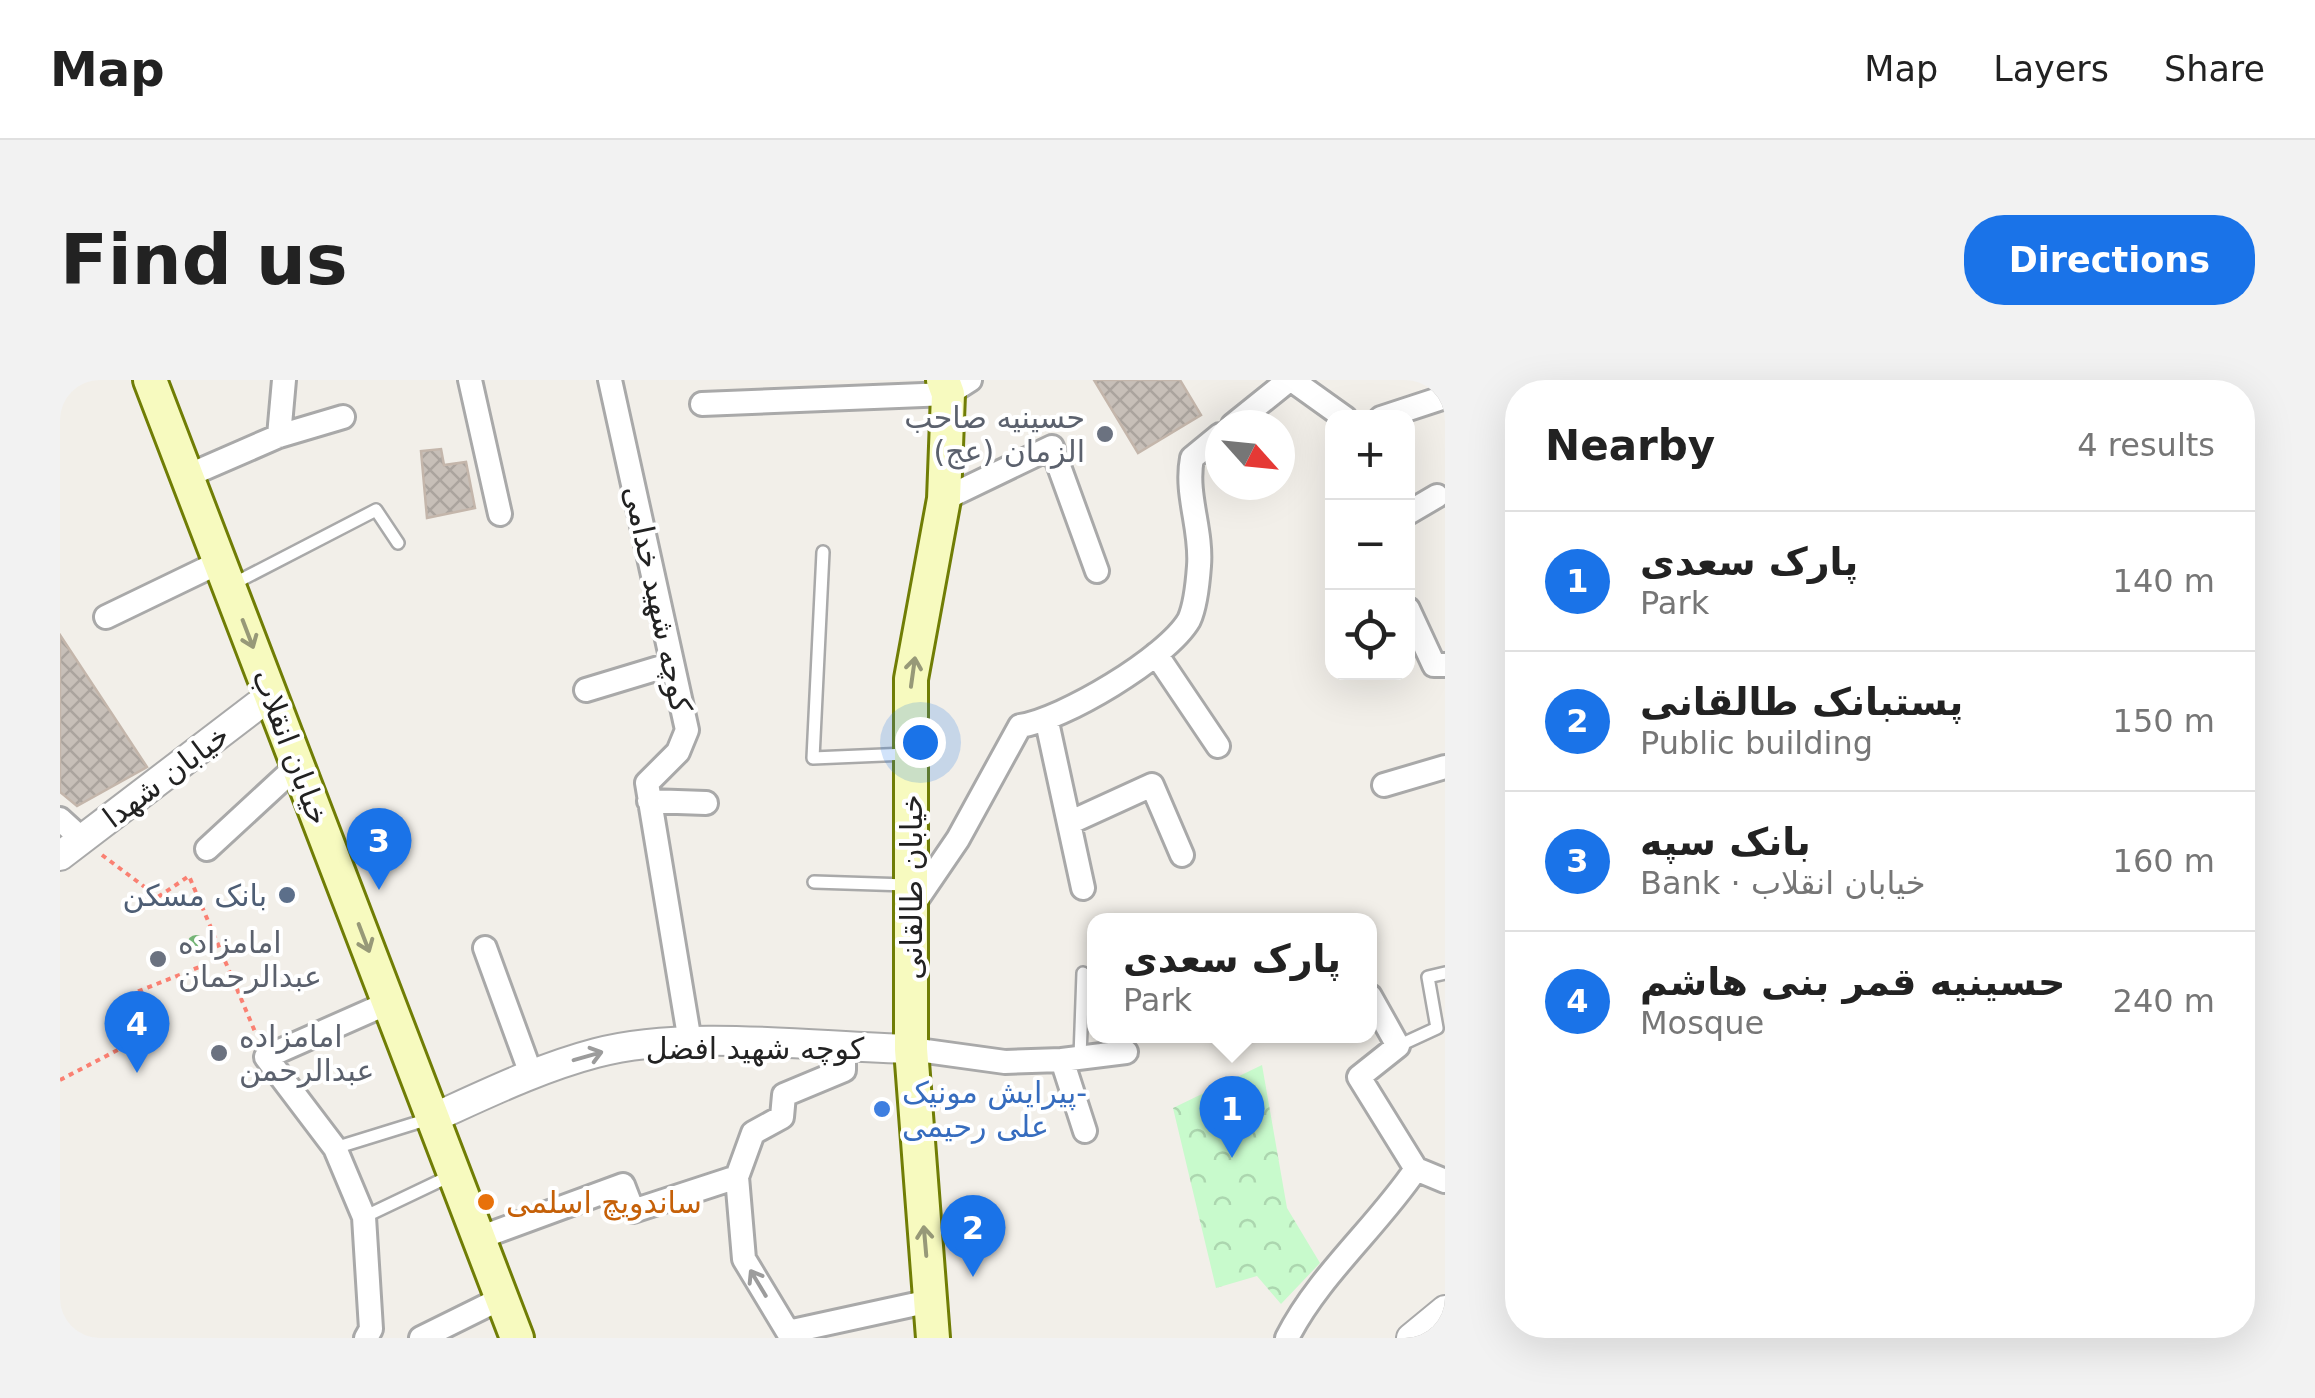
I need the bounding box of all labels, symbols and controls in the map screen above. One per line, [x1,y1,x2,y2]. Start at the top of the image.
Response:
text: Map [50,41,165,97]
text: Map [1864,49,1938,89]
text: Layers [1993,49,2109,89]
text: Share [2164,49,2265,89]
button: Directions [1964,215,2255,305]
text: Find us [60,219,348,301]
place label: حسینیه صاحب الزمان (عج) [904,400,1085,470]
north arrow [1205,410,1295,500]
map controls [1325,410,1415,680]
button: + [1325,410,1415,500]
text: Nearby [1545,421,1715,470]
marker: حسینیه صاحب الزمان (عج) [1094,423,1116,445]
text: 4 results [2077,426,2215,464]
street label: کوچه شهید خدامی [616,482,699,716]
button: − [1325,500,1415,590]
text: پارک سعدی [1640,540,1858,584]
text: 1 [1566,562,1589,600]
text: 140 m [2113,562,2215,600]
text: Park [1640,584,1709,622]
button: locate [1325,590,1415,680]
one-way arrow [240,618,258,649]
one-way arrow [905,656,923,688]
street label: خیابان انقلاب [245,664,337,830]
text: پستبانک طالقانی [1640,680,1963,724]
text: 2 [1566,702,1589,740]
text: 150 m [2113,702,2215,740]
street label: خیابان شهدا [96,717,237,836]
your location [895,717,946,768]
text: Public building [1640,724,1873,762]
street label: خیابان طالقانی [894,794,929,980]
pin: 3 [346,808,412,890]
text: بانک سپه [1640,820,1811,864]
text: 3 [1566,842,1589,880]
text: 160 m [2113,842,2215,880]
text: Bank · خیابان انقلاب [1640,864,1926,902]
place label: بانک مسکن [123,878,267,913]
marker: بانک مسکن [276,884,298,906]
popup [1087,913,1377,1043]
one-way arrow [356,922,374,953]
place label: امامزاده عبدالرحمان [178,925,322,994]
text: پارک سعدی [1123,937,1341,981]
marker: امامزاده عبدالرحمان [147,948,169,970]
text: حسینیه قمر بنی هاشم [1640,960,2065,1004]
text: Park [1123,981,1192,1019]
text: 4 [1566,982,1589,1020]
text: 240 m [2113,982,2215,1020]
pin: 4 [104,990,170,1073]
text: Mosque [1640,1004,1764,1042]
place label: امامزاده عبدالرحمن [239,1019,374,1088]
street label: کوچه شهید افضل [646,1031,865,1067]
marker: امامزاده عبدالرحمن [208,1042,230,1064]
one-way arrow [572,1046,603,1064]
place label: پیرایش مونیک- علی رحیمی [902,1075,1087,1144]
pin: 1 [1200,1076,1264,1158]
marker: پیرایش مونیک- علی رحیمی [871,1098,893,1120]
place label: ساندویچ اسلمی [506,1185,702,1221]
marker: ساندویچ اسلمی [475,1191,497,1213]
pin: 2 [940,1194,1006,1277]
one-way arrow [915,1225,934,1257]
one-way arrow [748,1269,768,1298]

